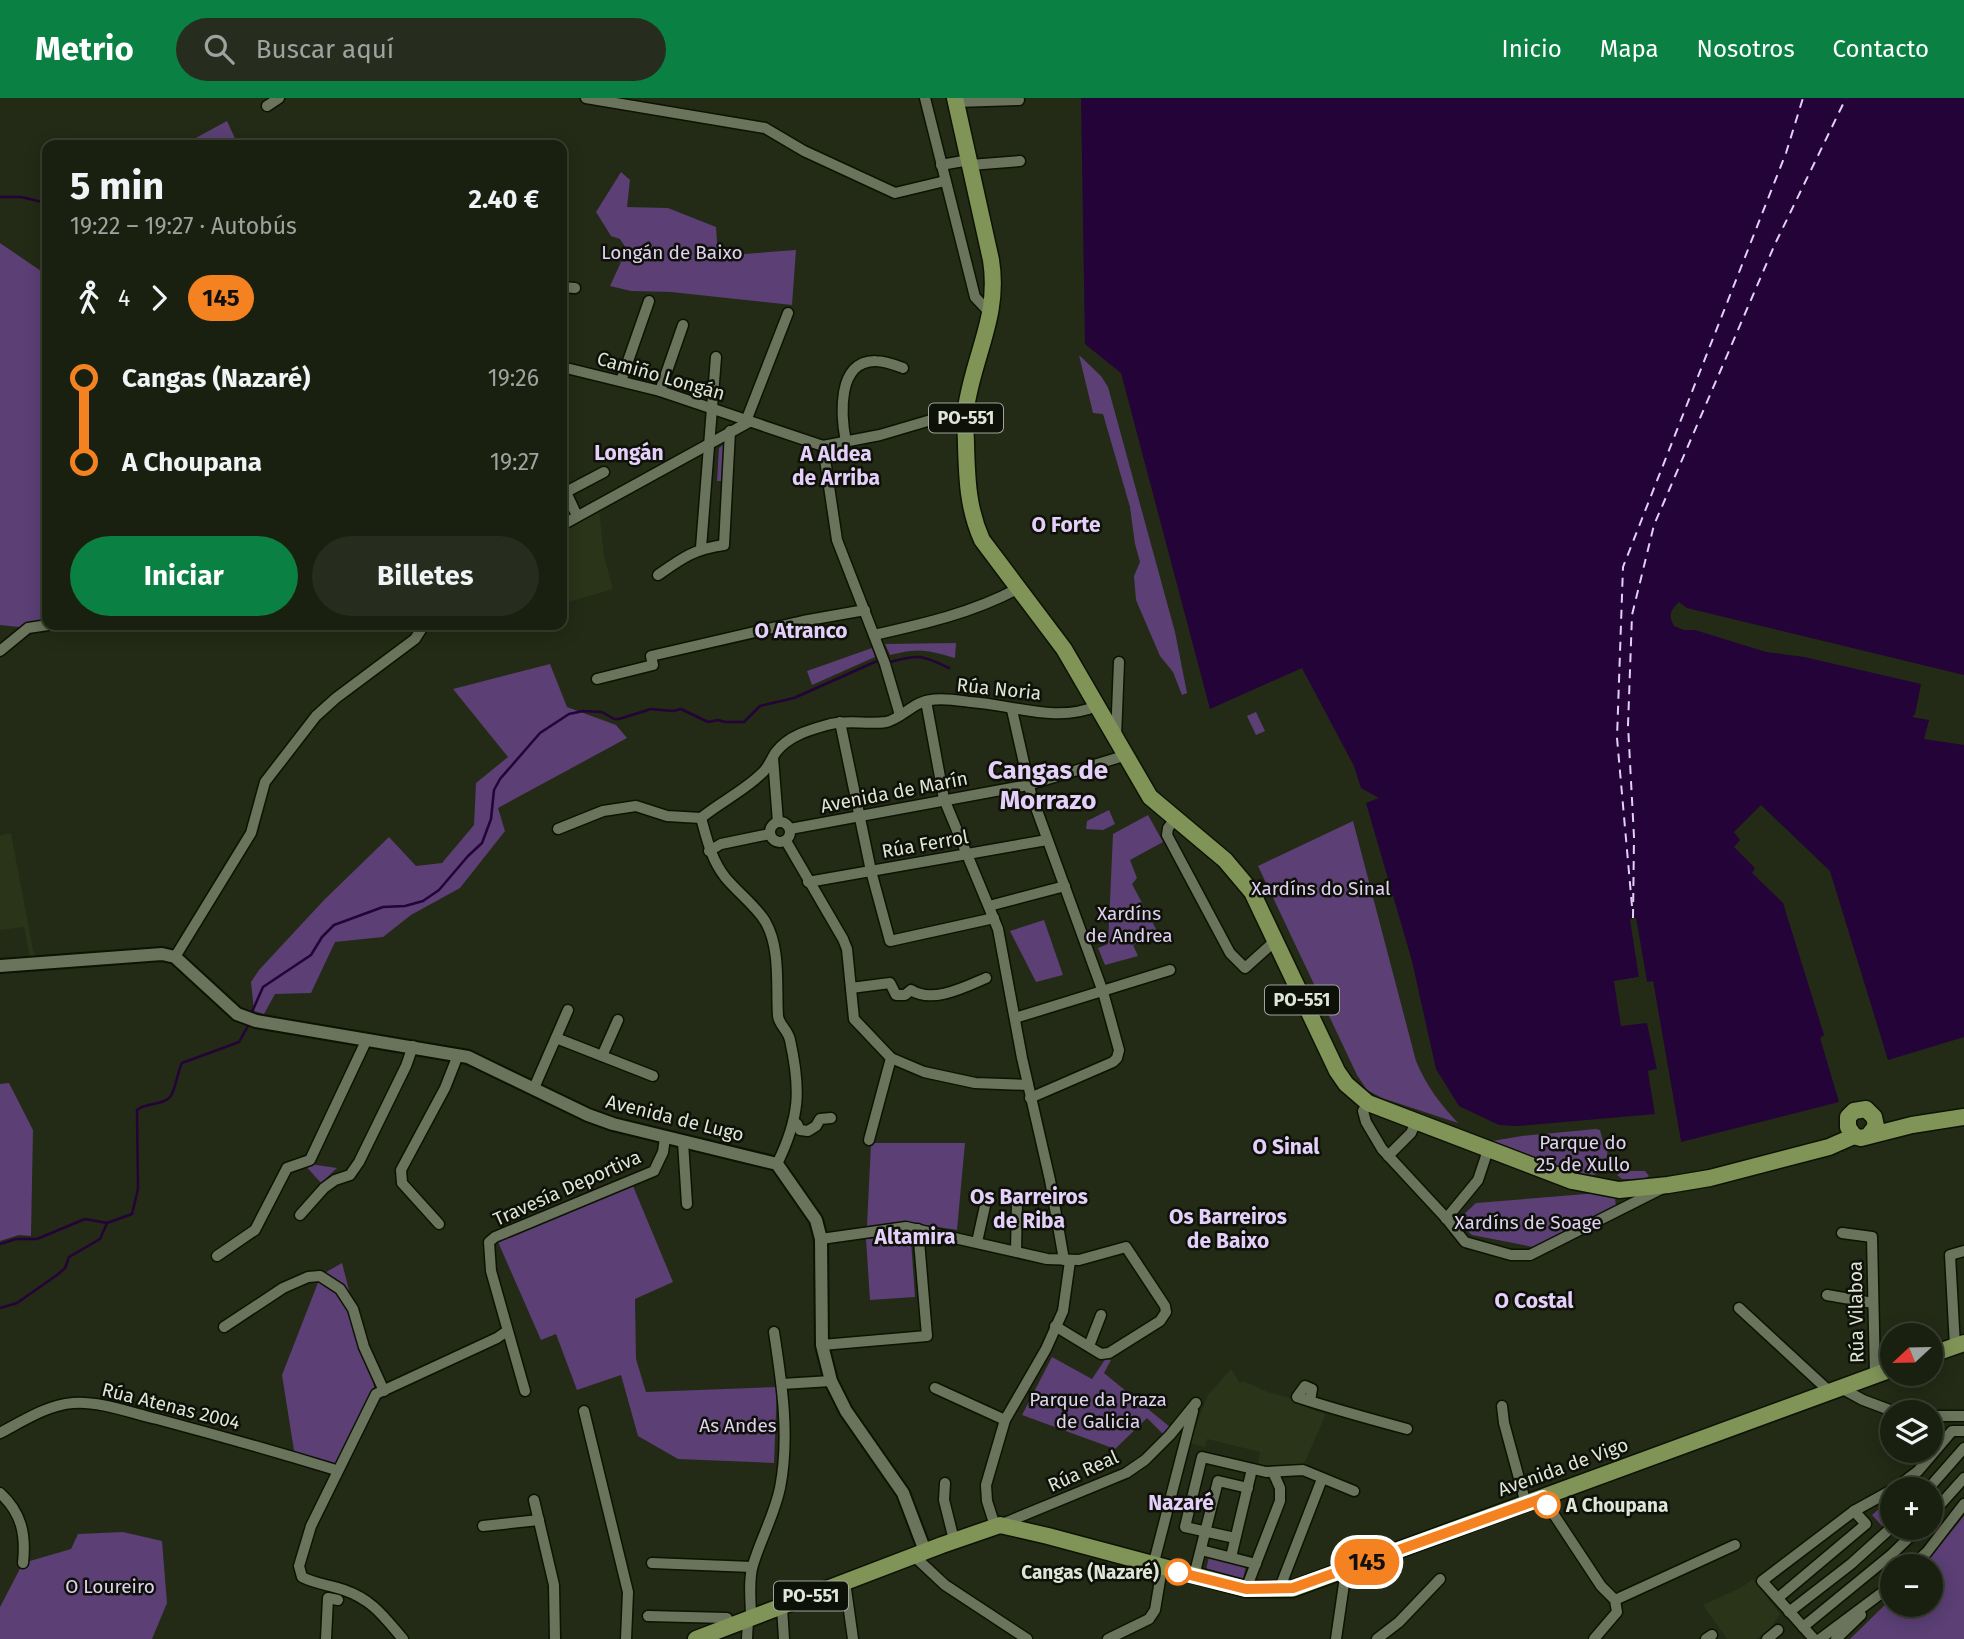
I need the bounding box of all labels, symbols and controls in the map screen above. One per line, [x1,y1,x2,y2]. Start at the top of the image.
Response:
search box [176,18,666,81]
text: Metrio [35,29,134,69]
icon: search [200,30,238,68]
text: Buscar aquí [256,34,394,65]
text: Inicio [1502,35,1562,63]
text: Mapa [1600,35,1659,63]
text: Nosotros [1697,35,1795,63]
text: Contacto [1833,35,1929,63]
text: 5 min [70,163,164,209]
text: 2.40 € [468,184,539,215]
text: 19:22 – 19:27 · Autobús [70,212,297,240]
park label: Longán de Baixo [601,241,743,264]
icon: walk [70,279,108,317]
icon: forward [140,279,178,317]
text: 4 [118,284,130,312]
text: 145 [202,284,240,312]
street label: Camiño Longán [594,347,728,405]
text: Cangas (Nazaré) [122,363,311,394]
text: 19:26 [488,364,539,392]
road number: PO-551 [929,404,1003,432]
district label: Longán [594,440,664,466]
district label: A Aldea de Arriba [792,441,880,491]
text: A Choupana [122,447,262,478]
text: 19:27 [490,448,539,476]
district label: O Forte [1032,512,1101,538]
button: Iniciar [70,536,298,616]
button: Billetes [312,536,539,616]
district label: O Atranco [754,618,848,644]
street label: Rúa Noria [956,673,1042,705]
district label: Cangas de Morrazo [988,755,1108,816]
street label: Avenida de Marín [818,766,970,818]
street label: Rúa Ferrol [880,825,971,863]
park label: Xardíns do Sinal [1251,877,1391,900]
park label: Xardíns de Andrea [1085,902,1173,947]
road number: PO-551 [1265,986,1339,1015]
street label: Avenida de Lugo [604,1090,746,1146]
park label: Parque do 25 de Xullo [1536,1131,1630,1176]
district label: O Sinal [1252,1134,1320,1160]
street label: Travesía Deportiva [490,1145,644,1231]
district label: Os Barreiros de Riba [970,1184,1088,1234]
district label: Os Barreiros de Baixo [1169,1204,1287,1254]
park label: Xardíns de Soage [1454,1211,1602,1234]
district label: Altamira [874,1224,955,1250]
street label: Rúa Vilaboa [1844,1261,1868,1363]
district label: O Costal [1495,1288,1574,1314]
north arrow [1880,1323,1942,1386]
map controls [1880,1323,1943,1617]
street label: Rúa Atenas 2004 [99,1378,243,1434]
park label: Parque da Praza de Galicia [1029,1388,1167,1433]
button: layers [1880,1400,1943,1463]
park label: As Andes [699,1414,777,1437]
street label: Avenida de Vigo [1495,1433,1631,1501]
street label: Rúa Real [1044,1445,1122,1497]
button: + [1880,1477,1943,1540]
district label: Nazaré [1148,1490,1214,1516]
marker: A Choupana [1534,1492,1560,1518]
place label: A Choupana [1565,1494,1668,1517]
line badge: 145 [1327,1539,1407,1585]
text: 145 [1348,1548,1386,1576]
button: − [1880,1554,1943,1617]
marker: Cangas (Nazaré) [1165,1559,1191,1585]
place label: Cangas (Nazaré) [1021,1561,1159,1584]
park label: O Loureiro [65,1575,155,1598]
road number: PO-551 [774,1582,848,1610]

